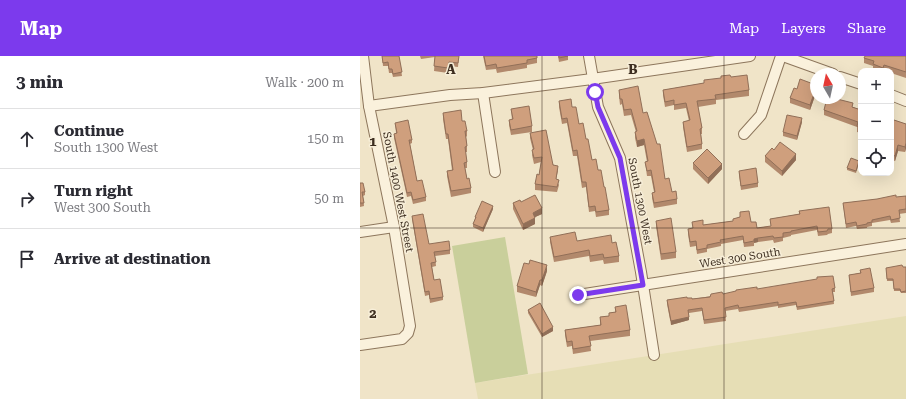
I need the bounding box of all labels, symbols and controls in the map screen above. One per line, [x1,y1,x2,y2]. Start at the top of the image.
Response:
text: Map [20,17,62,40]
text: Map [729,20,759,36]
text: Layers [781,20,825,36]
text: Share [847,20,886,36]
text: A [446,62,456,77]
text: B [628,62,638,77]
north arrow [810,68,846,104]
map controls [858,68,894,176]
button: + [858,68,894,104]
text: 3 min [16,72,63,92]
text: Walk · 200 m [265,75,344,90]
route start [586,83,604,101]
button: − [858,104,894,140]
text: Continue [54,122,124,140]
icon: ahead [16,128,38,150]
text: 150 m [307,131,344,146]
street label: South 1400 West Street [380,131,416,253]
text: 1 [369,134,377,149]
text: South 1300 West [54,140,158,155]
button: locate [858,140,894,176]
street label: South 1300 West [625,157,655,245]
text: Turn right [54,182,133,200]
icon: right [16,188,38,210]
text: 50 m [314,191,344,206]
text: West 300 South [54,200,151,215]
street label: West 300 South [699,245,781,271]
icon: arrive [16,248,38,270]
text: Arrive at destination [54,250,210,268]
route end [569,286,587,304]
text: 2 [369,306,377,321]

